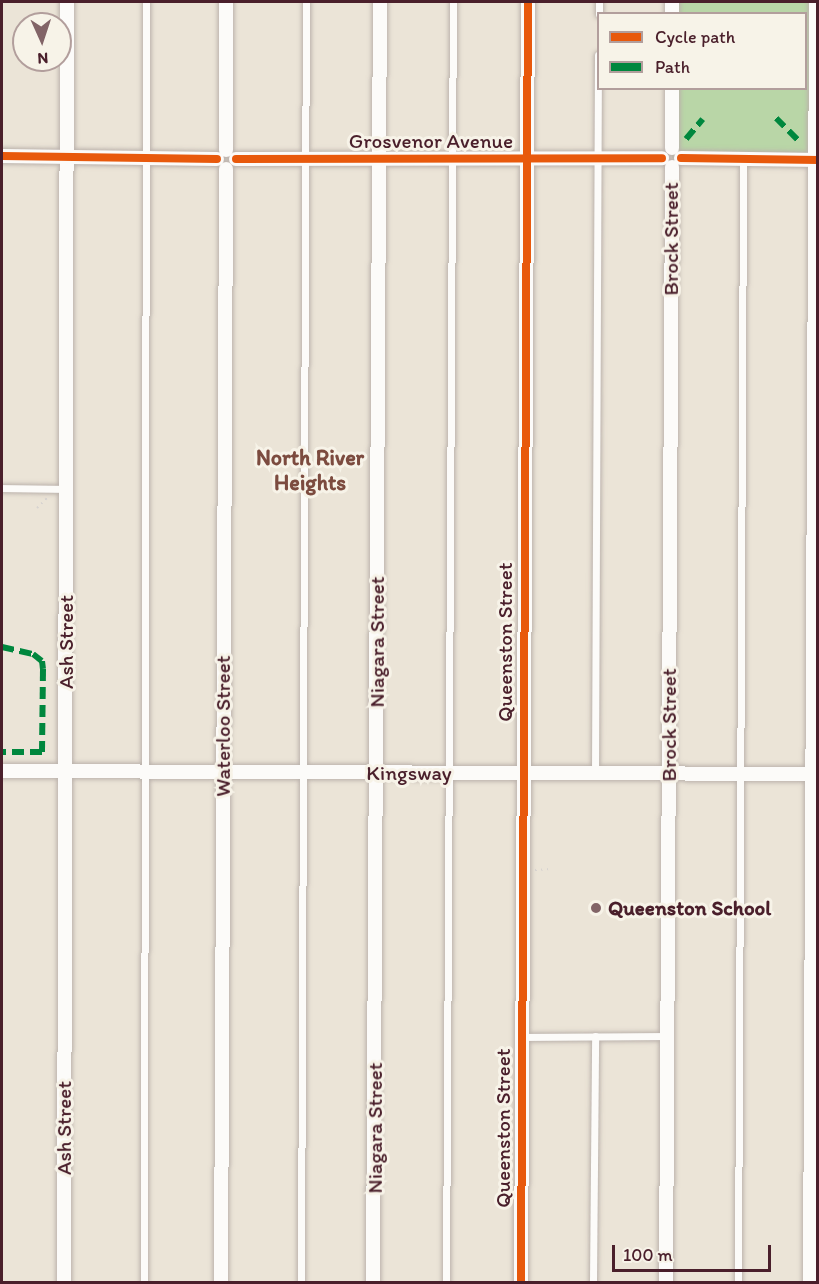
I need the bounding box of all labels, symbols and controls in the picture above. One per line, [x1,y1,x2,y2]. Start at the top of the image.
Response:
north arrow [12,12,72,72]
legend [597,12,807,90]
text: Cycle path [655,26,735,48]
text: N [37,49,49,68]
text: Path [655,56,690,78]
street label: Grosvenor Avenue [349,128,513,154]
street label: Brock Street [658,182,684,296]
district label: North River Heights [256,444,364,496]
street label: Queenston Street [492,563,518,721]
street label: Niagara Street [364,577,390,707]
street label: Ash Street [53,595,79,689]
street label: Waterloo Street [210,655,236,797]
street label: Brock Street [656,668,682,782]
street label: Kingsway [366,760,452,786]
place label: Queenston School [608,895,771,921]
marker: Queenston School [589,901,603,915]
street label: Queenston Street [490,1049,516,1207]
street label: Niagara Street [362,1063,388,1193]
street label: Ash Street [51,1081,77,1175]
scale bar [615,1233,774,1271]
text: 100 m [623,1244,673,1266]

